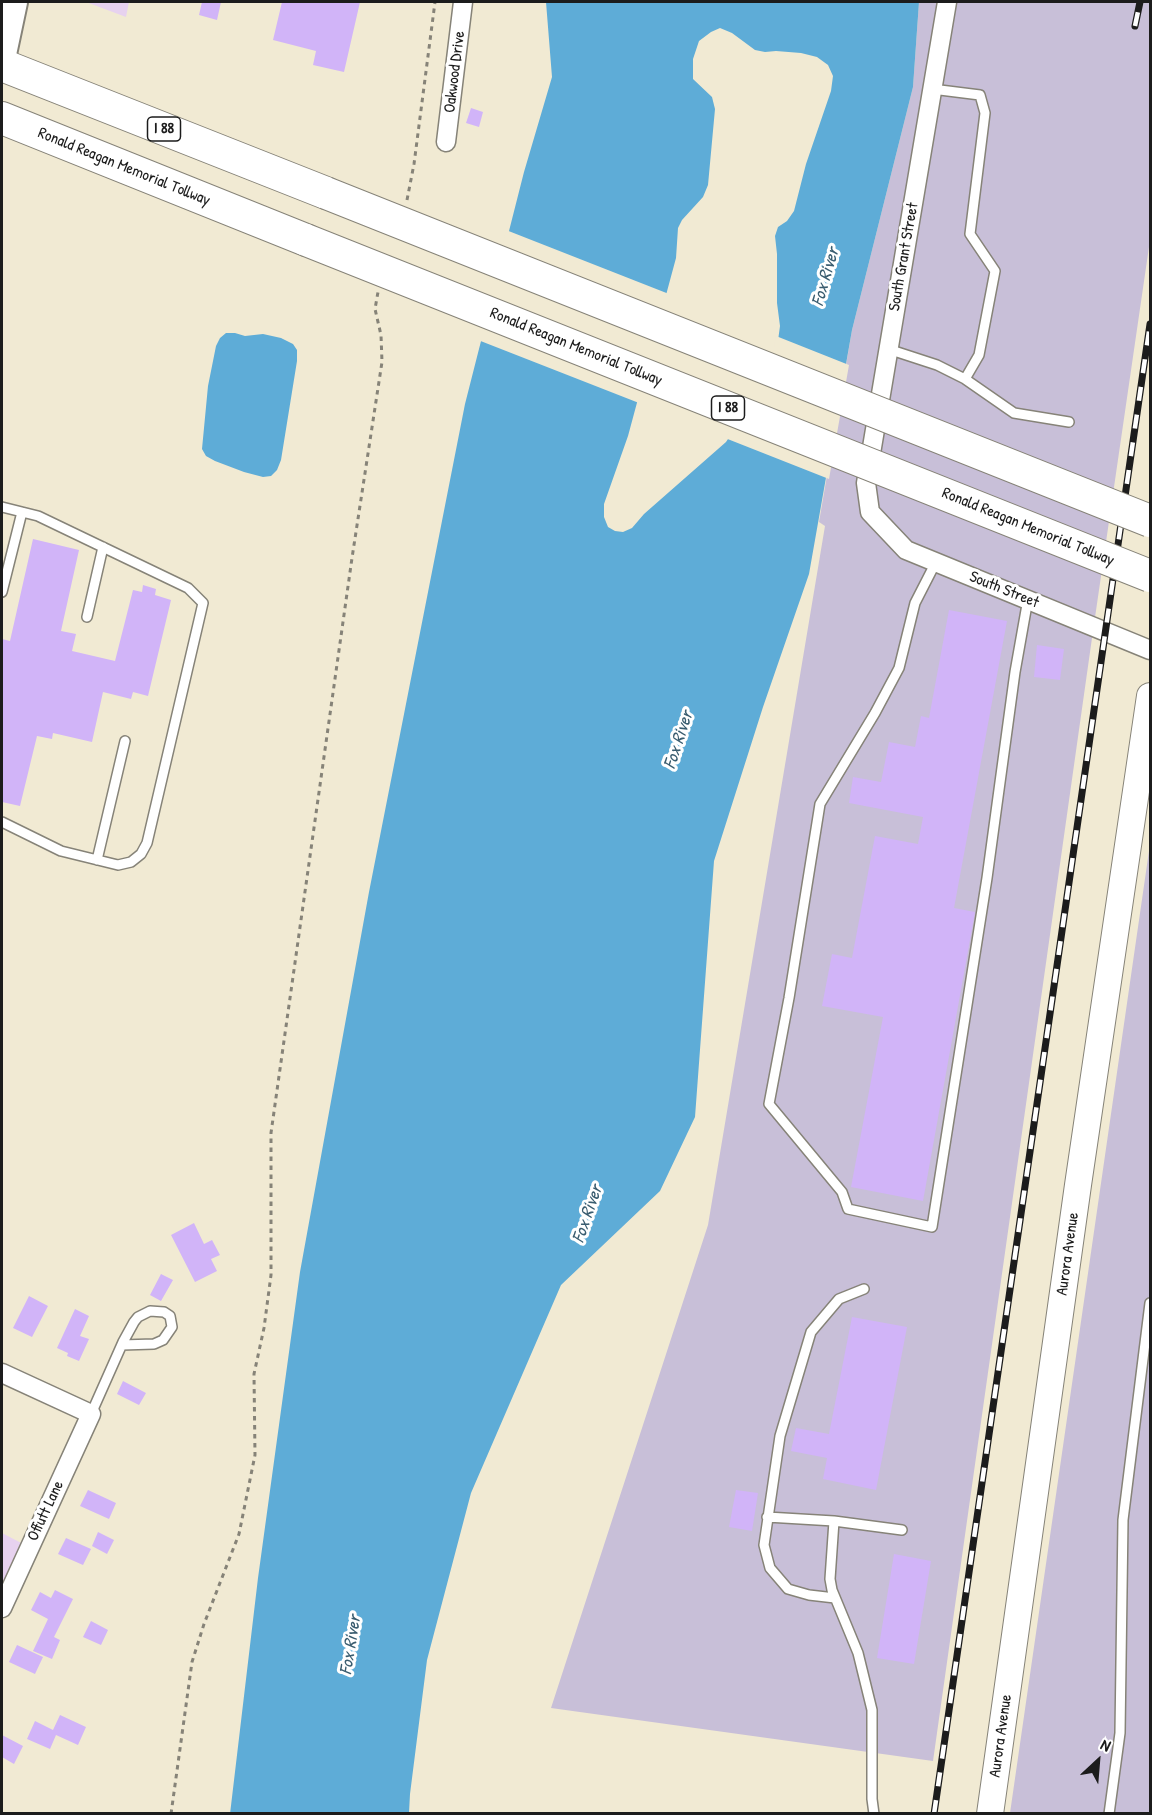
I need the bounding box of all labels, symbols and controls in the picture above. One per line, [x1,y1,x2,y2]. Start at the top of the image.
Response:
street label: Oakwood Drive [440,30,470,114]
road number: I 88 [148,117,180,141]
street label: Ronald Reagan Memorial Tollway [35,124,213,210]
street label: South Grant Street [885,201,923,313]
water label: Fox River [807,245,845,309]
street label: Ronald Reagan Memorial Tollway [487,304,665,390]
road number: I 88 [712,396,744,420]
street label: Ronald Reagan Memorial Tollway [939,484,1117,570]
street label: South Street [966,567,1042,613]
water label: Fox River [660,708,698,772]
water label: Fox River [568,1182,608,1246]
street label: Aurora Avenue [1053,1211,1083,1297]
street label: Offutt Lane [24,1478,68,1544]
water label: Fox River [336,1614,366,1676]
street label: Aurora Avenue [986,1693,1016,1779]
north arrow [1068,1731,1128,1791]
text: N [1097,1733,1115,1757]

